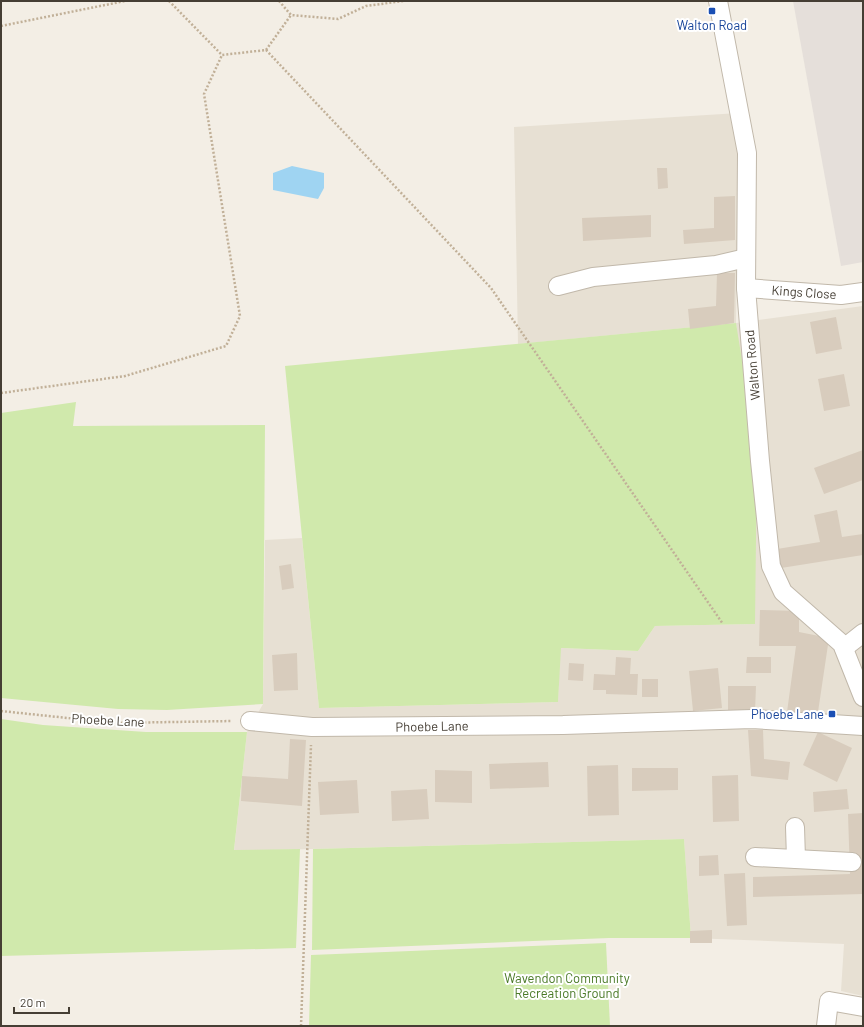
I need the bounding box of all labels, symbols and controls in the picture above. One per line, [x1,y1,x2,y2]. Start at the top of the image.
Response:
marker: Walton Road [707,6,717,16]
place label: Walton Road [677,17,747,33]
street label: Kings Close [771,282,837,302]
street label: Walton Road [741,329,763,401]
place label: Phoebe Lane [751,706,824,722]
marker: Phoebe Lane [827,709,837,719]
street label: Phoebe Lane [71,710,145,730]
street label: Phoebe Lane [395,717,469,735]
park label: Wavendon Community Recreation Ground [504,970,630,1001]
scale bar [14,989,69,1015]
text: 20 m [20,995,46,1009]

